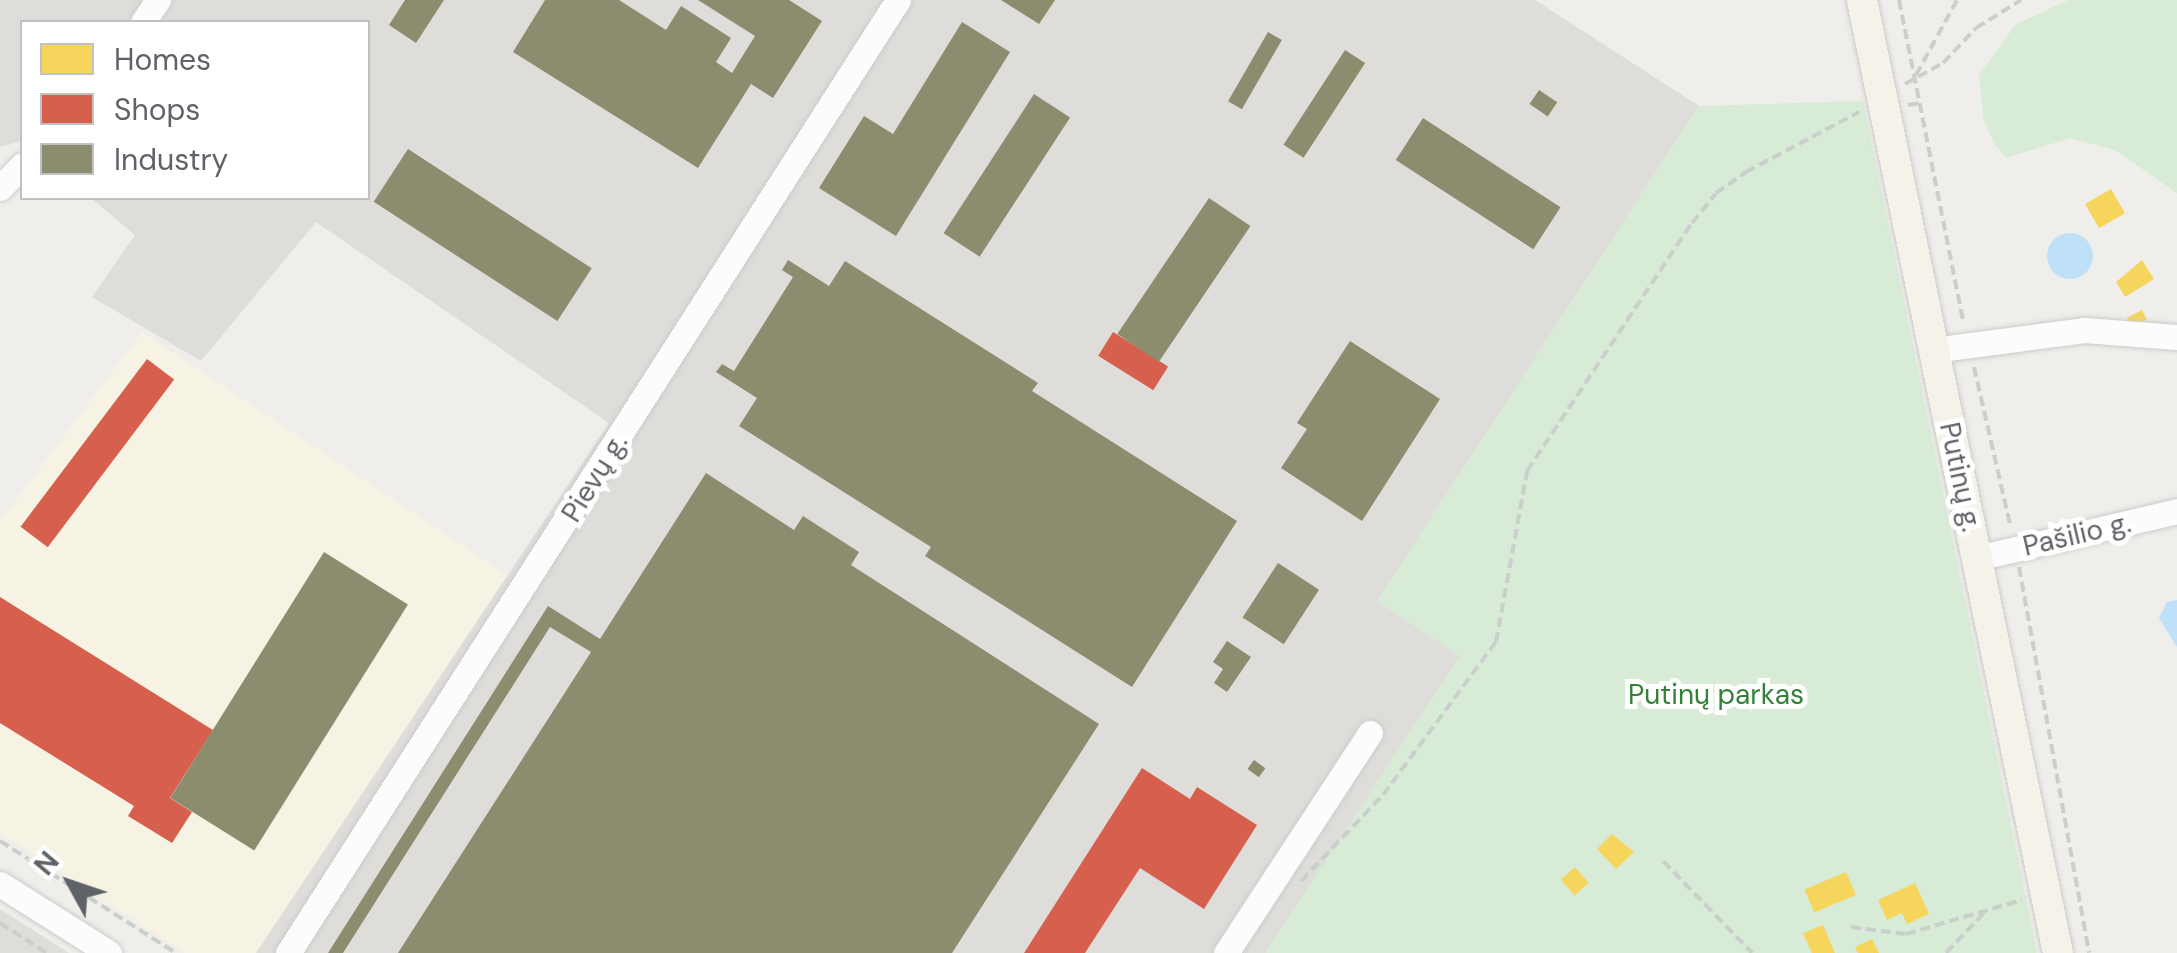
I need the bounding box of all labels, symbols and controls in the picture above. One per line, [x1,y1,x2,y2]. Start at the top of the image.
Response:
legend [20,20,370,200]
text: Homes [114,40,211,79]
text: Shops [114,90,200,129]
text: Industry [114,140,228,179]
street label: Putinų g. [1932,419,1988,535]
street label: Pievų g. [555,428,635,528]
street label: Pašilio g. [2020,506,2134,564]
park label: Putinų parkas [1628,678,1804,712]
north arrow [20,833,120,933]
text: N [26,844,67,883]

